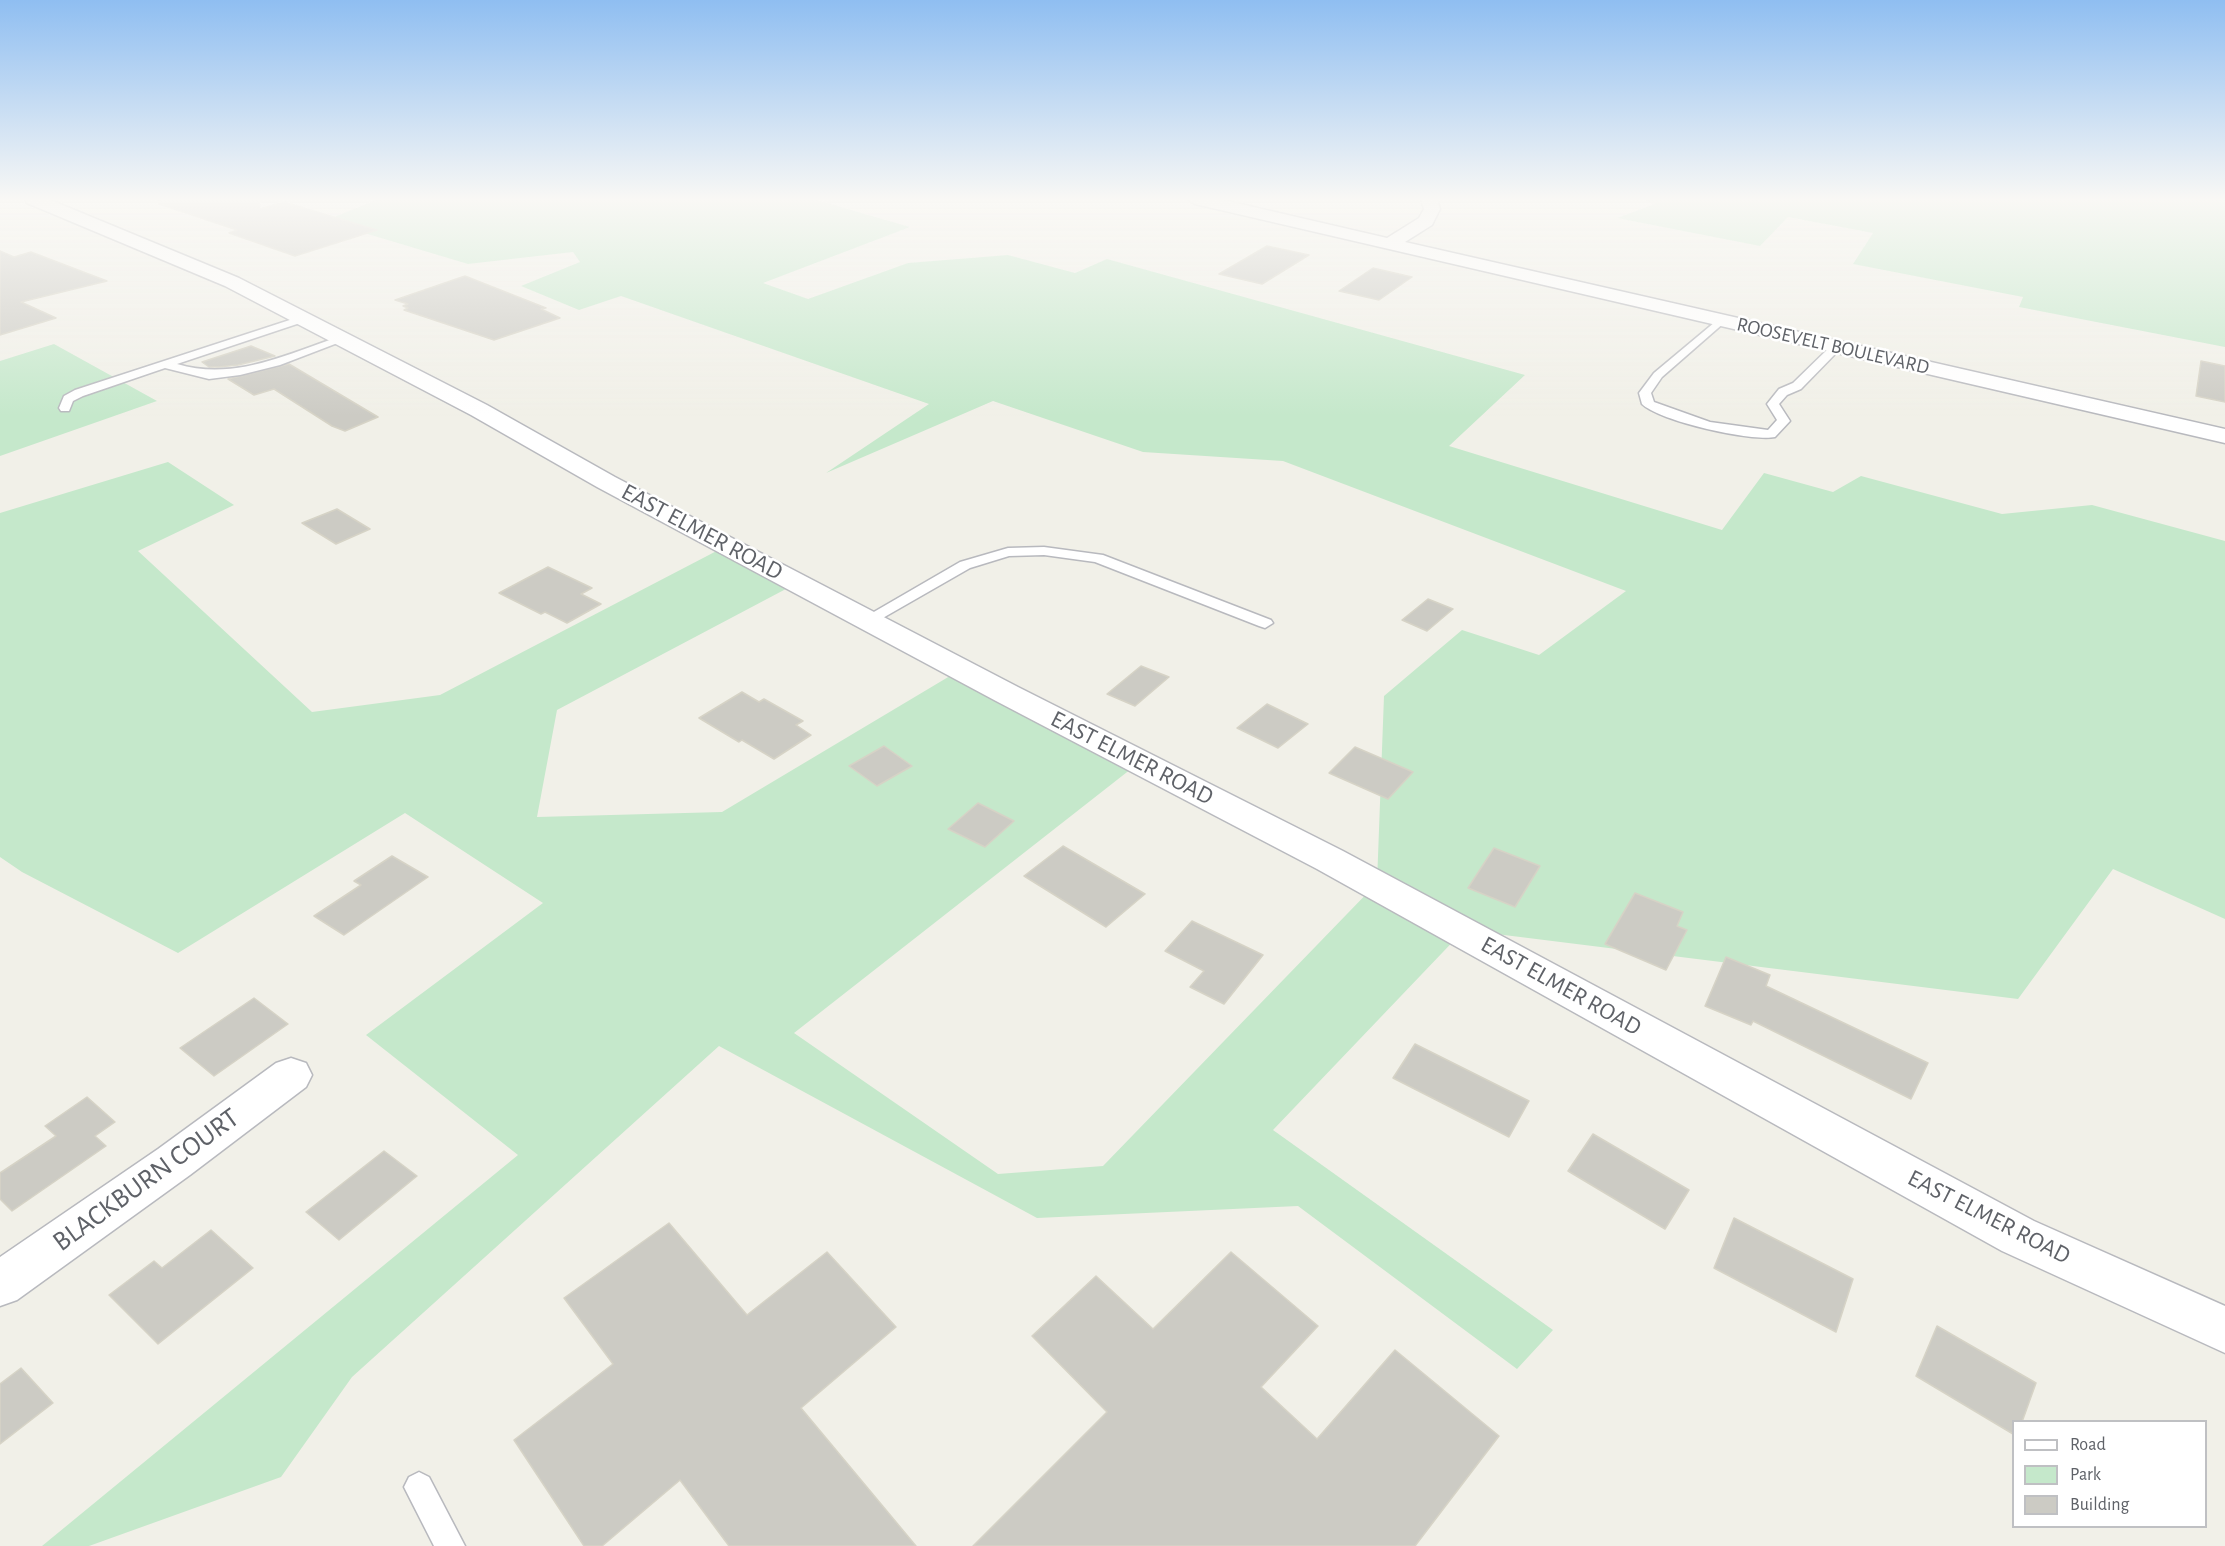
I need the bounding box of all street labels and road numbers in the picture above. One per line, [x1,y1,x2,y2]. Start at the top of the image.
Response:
street label: ROOSEVELT BOULEVARD [1734,312,1932,380]
street label: EAST ELMER ROAD [616,477,788,587]
street label: EAST ELMER ROAD [1046,705,1218,811]
street label: EAST ELMER ROAD [1476,930,1646,1042]
street label: BLACKBURN COURT [46,1101,246,1259]
street label: EAST ELMER ROAD [1903,1164,2075,1270]

